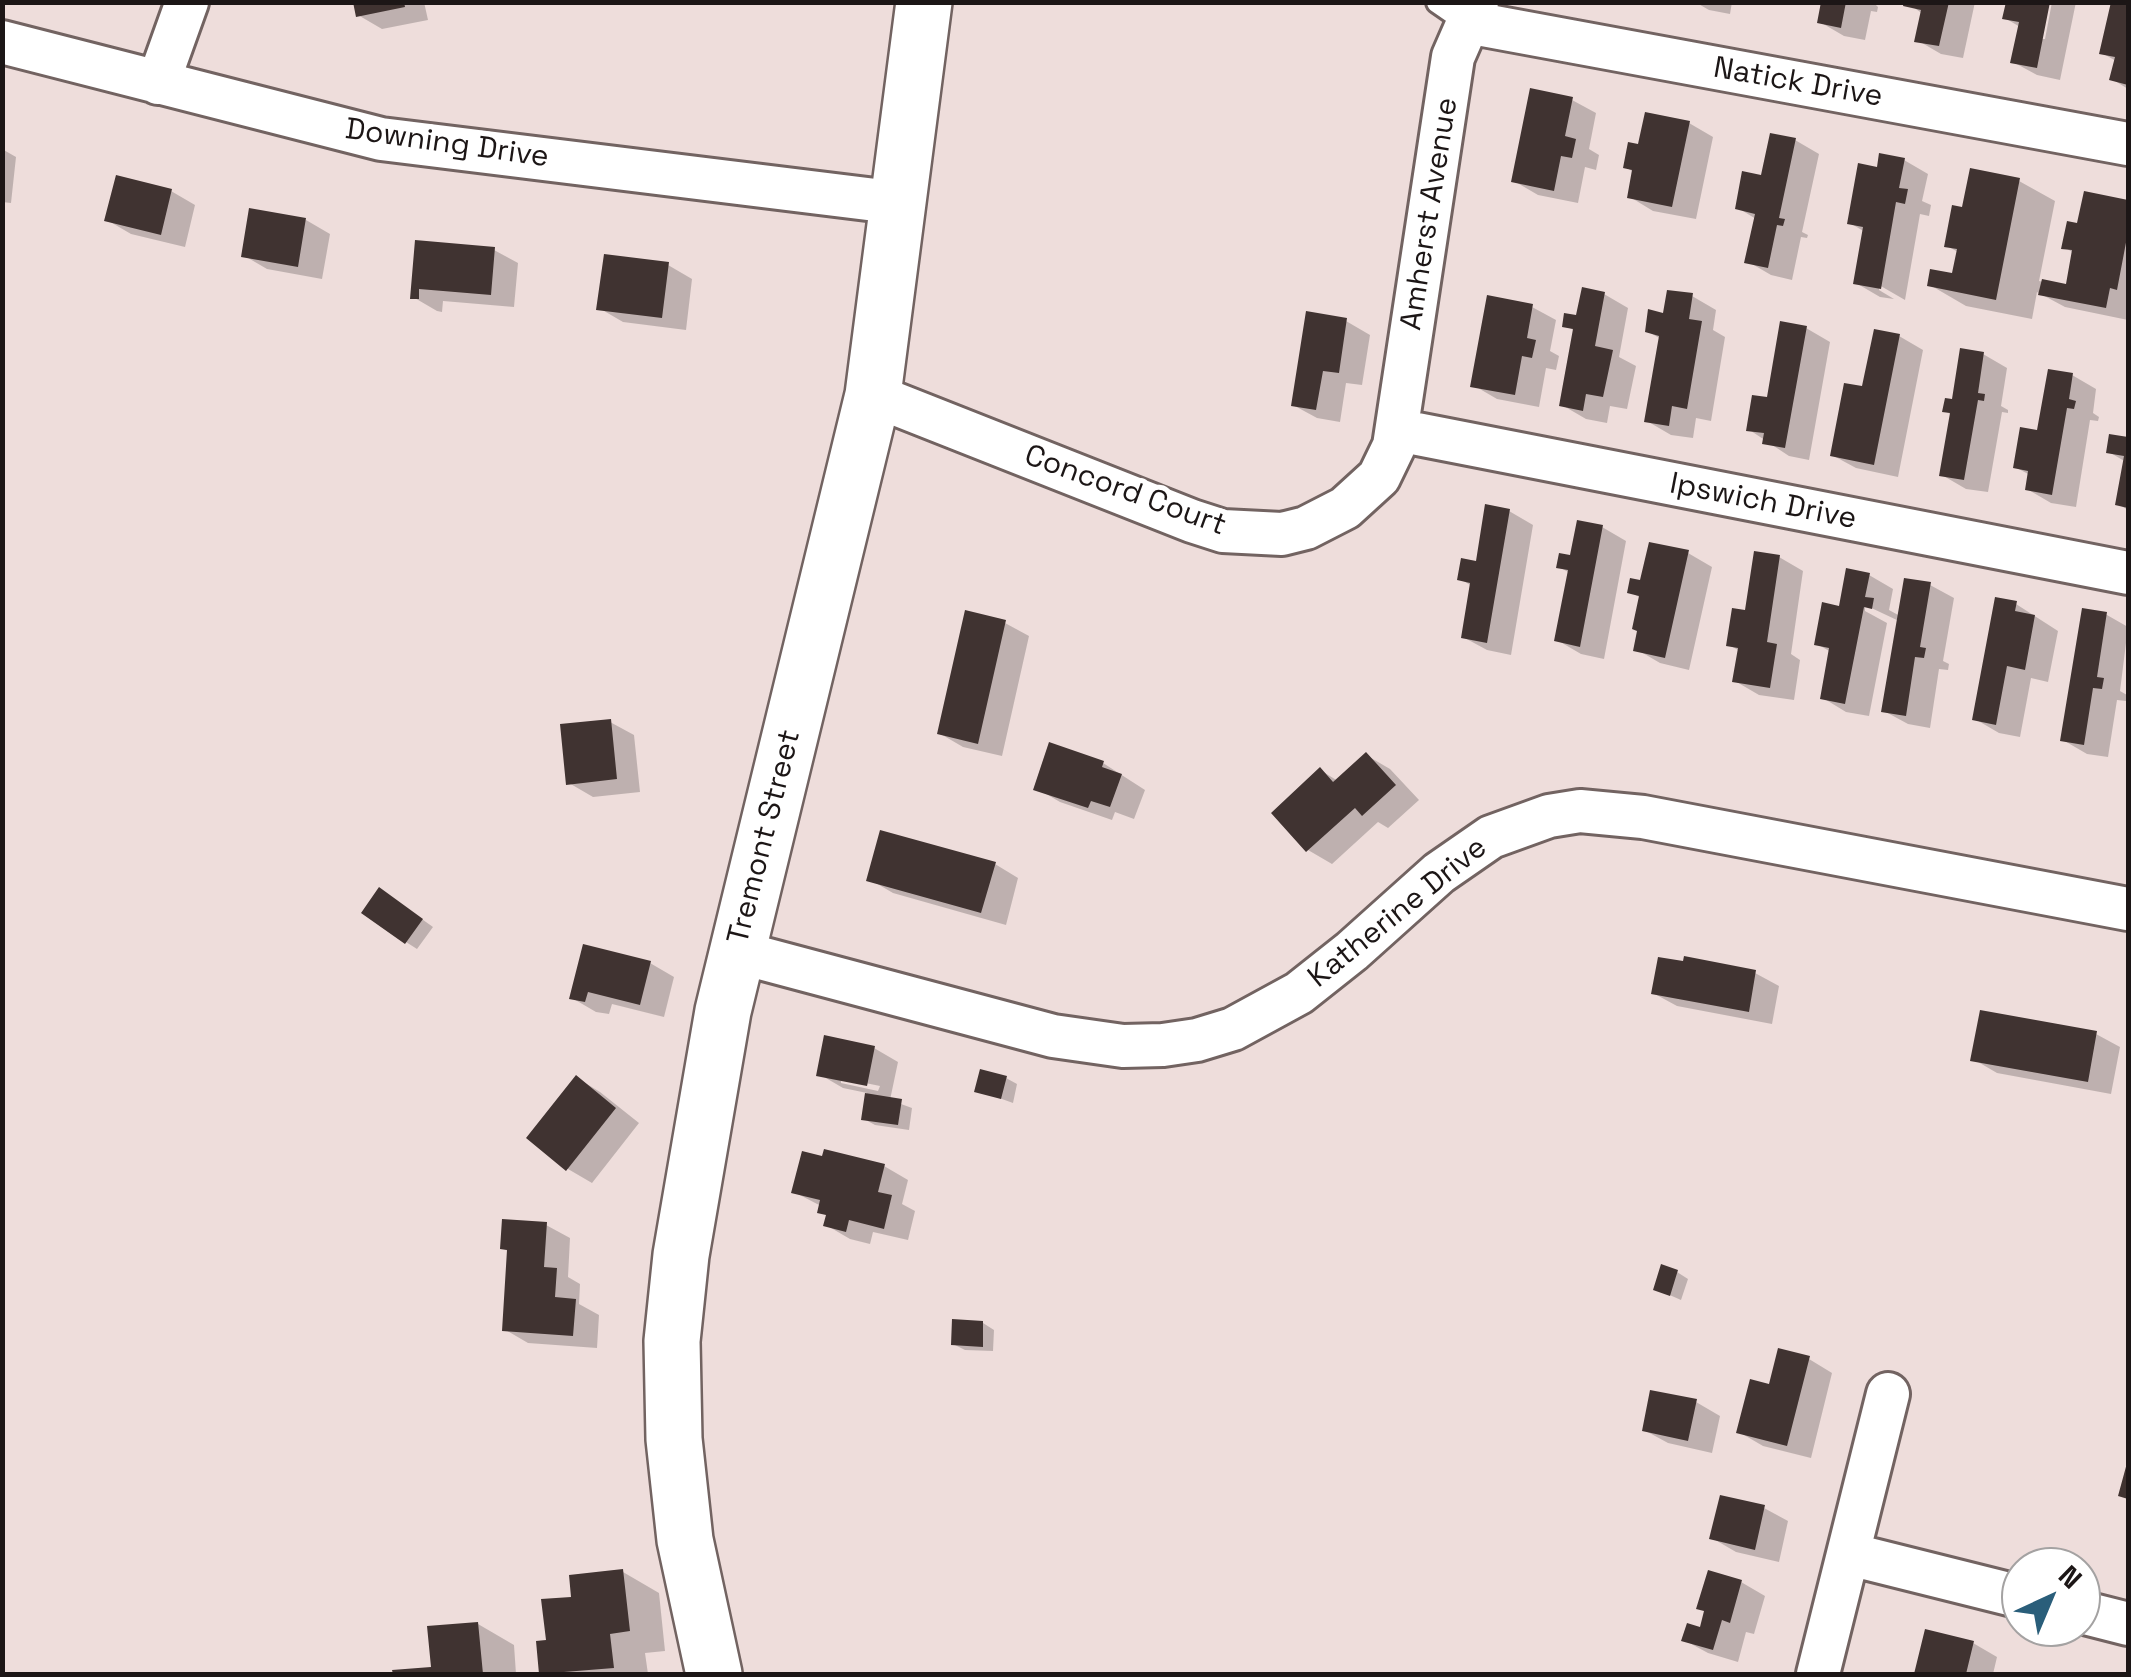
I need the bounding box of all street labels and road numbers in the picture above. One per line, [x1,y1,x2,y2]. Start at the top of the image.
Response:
street label: Natick Drive [1711,50,1885,116]
street label: Amherst Avenue [1394,95,1466,333]
street label: Downing Drive [343,112,551,176]
street label: Concord Court [1019,438,1231,544]
street label: Ipswich Drive [1667,466,1859,538]
street label: Tremont Street [721,726,809,948]
street label: Katherine Drive [1302,830,1494,996]

